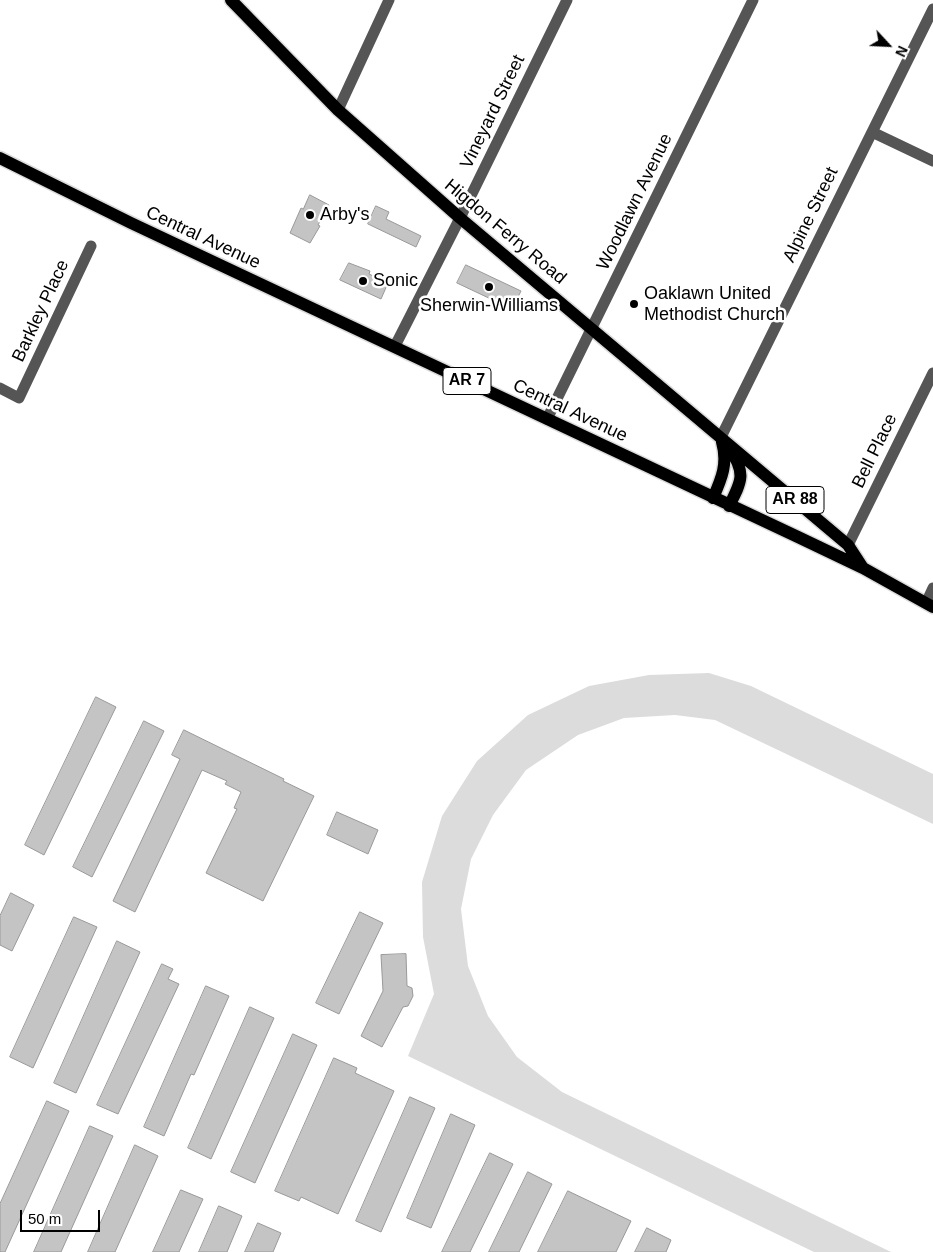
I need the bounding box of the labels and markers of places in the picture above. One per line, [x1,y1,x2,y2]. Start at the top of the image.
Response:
place label: Arby's [320,204,369,226]
marker: Arby's [304,209,316,221]
place label: Sonic [373,270,418,292]
marker: Sonic [357,275,369,287]
marker: Sherwin-Williams [483,281,495,293]
place label: Oaklawn United Methodist Church [644,283,785,326]
place label: Sherwin-Williams [420,295,558,317]
marker: Oaklawn United Methodist Church [628,298,640,310]

